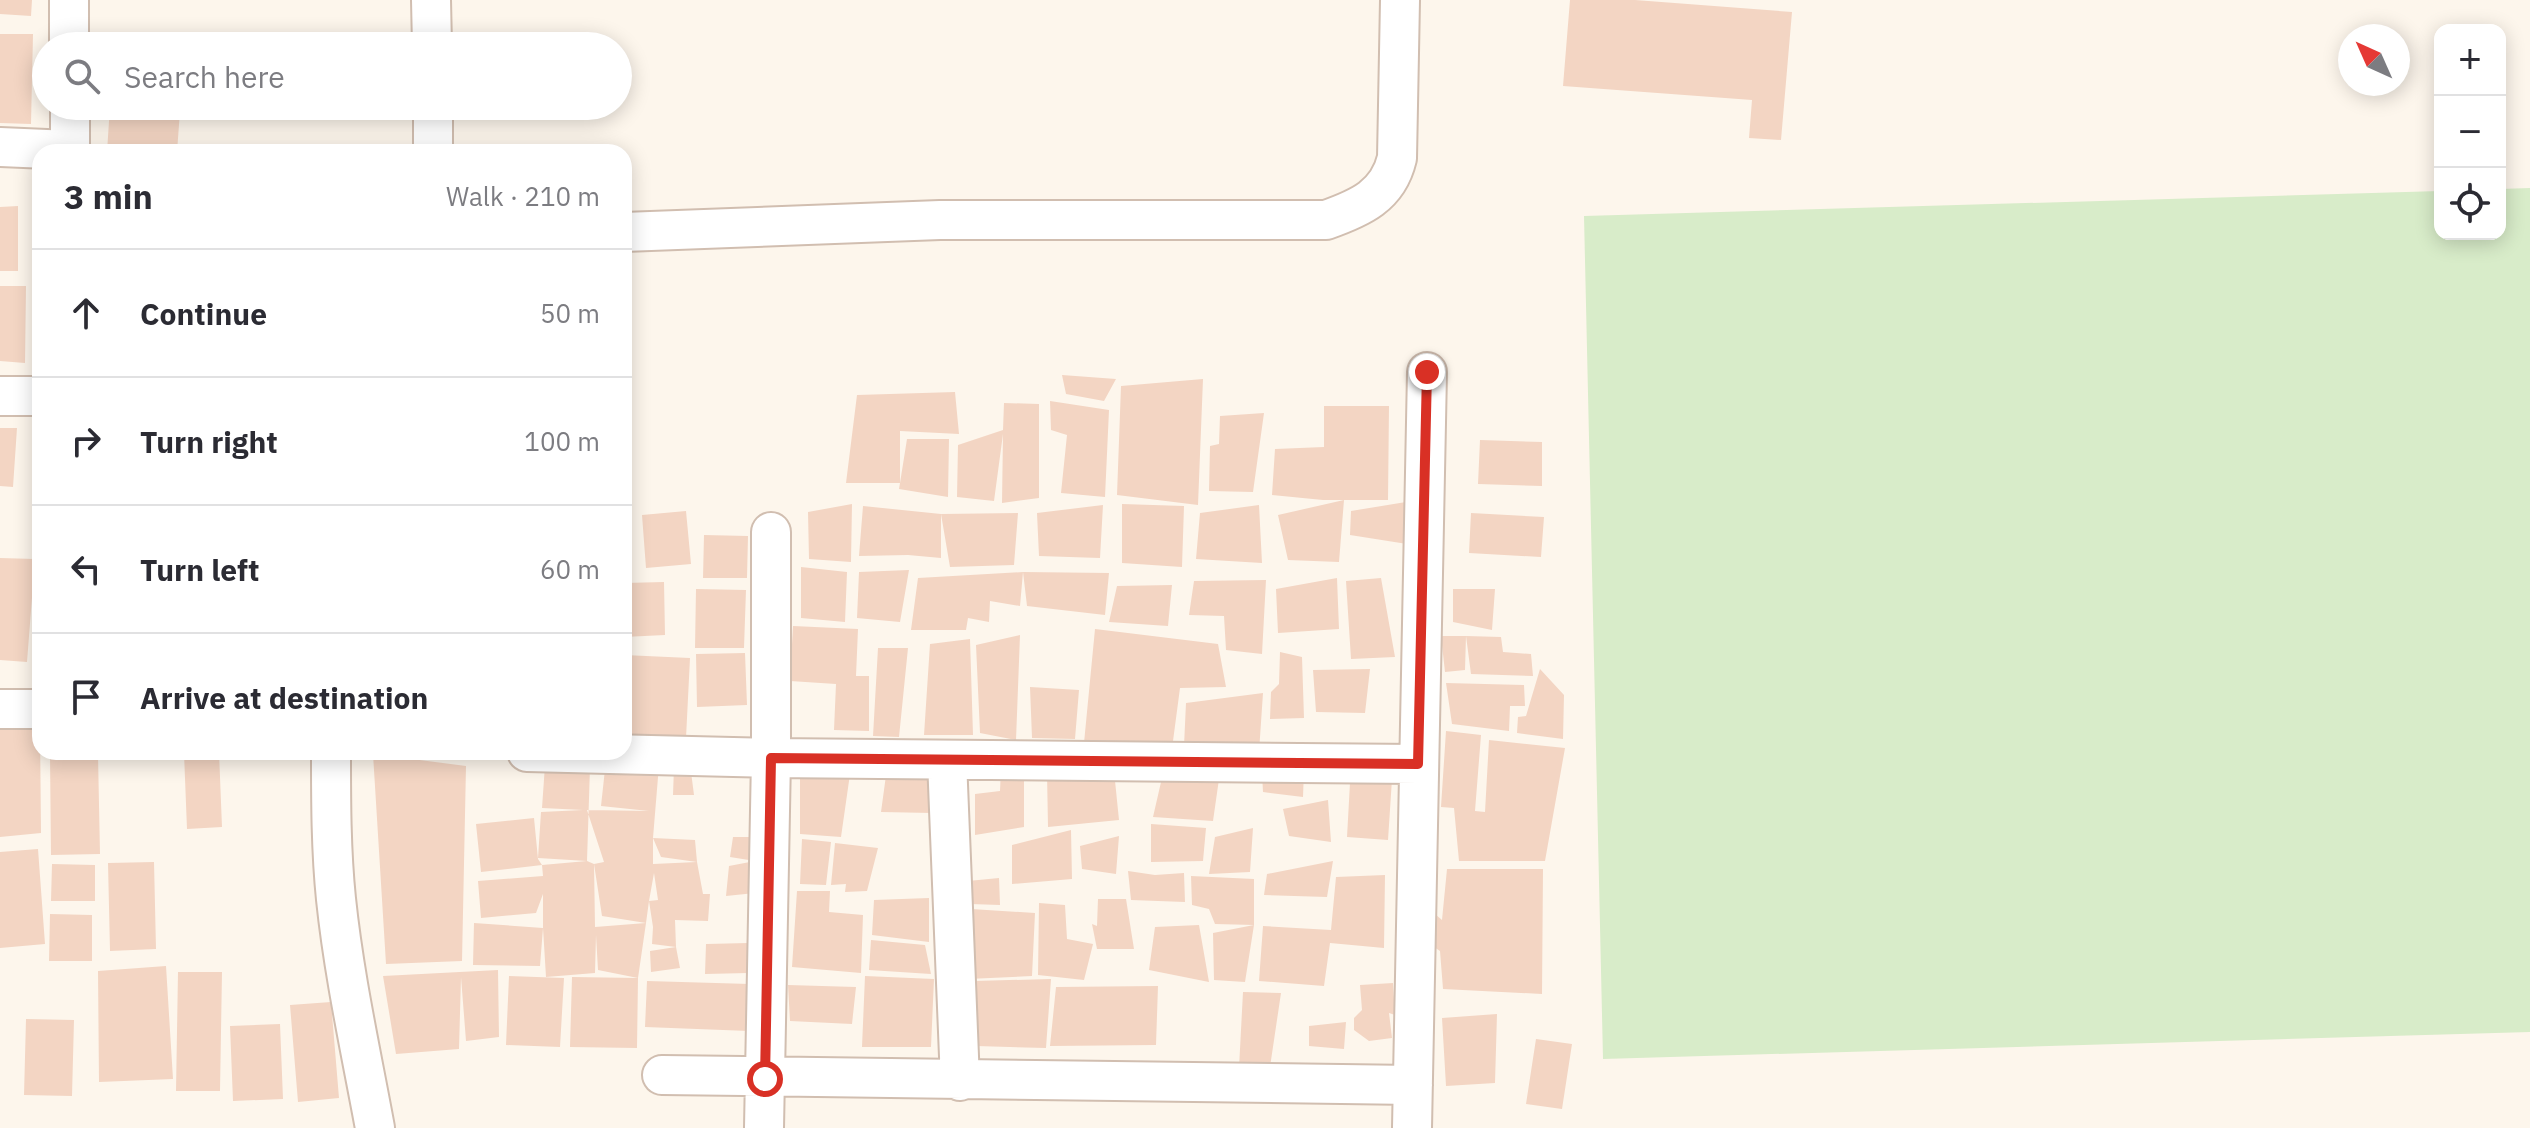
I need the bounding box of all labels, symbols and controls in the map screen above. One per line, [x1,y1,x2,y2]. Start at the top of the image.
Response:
north arrow [2338,24,2410,96]
map controls [2434,24,2506,240]
button: + [2434,24,2506,96]
search box [32,32,632,120]
icon: search [60,54,104,98]
text: Search here [124,57,285,96]
button: − [2434,96,2506,168]
button: locate [2434,168,2506,240]
text: 3 min [64,174,153,218]
text: Walk · 210 m [446,179,600,213]
icon: ahead [64,291,108,335]
text: Continue [140,294,267,333]
text: 50 m [540,296,600,330]
route end [1409,354,1445,390]
icon: right [64,419,108,463]
text: Turn right [140,422,278,461]
text: 100 m [524,424,600,458]
icon: left [64,547,108,591]
text: Turn left [140,550,259,589]
text: 60 m [540,552,600,586]
icon: arrive [64,675,108,719]
text: Arrive at destination [140,678,428,717]
route start [747,1061,783,1097]

